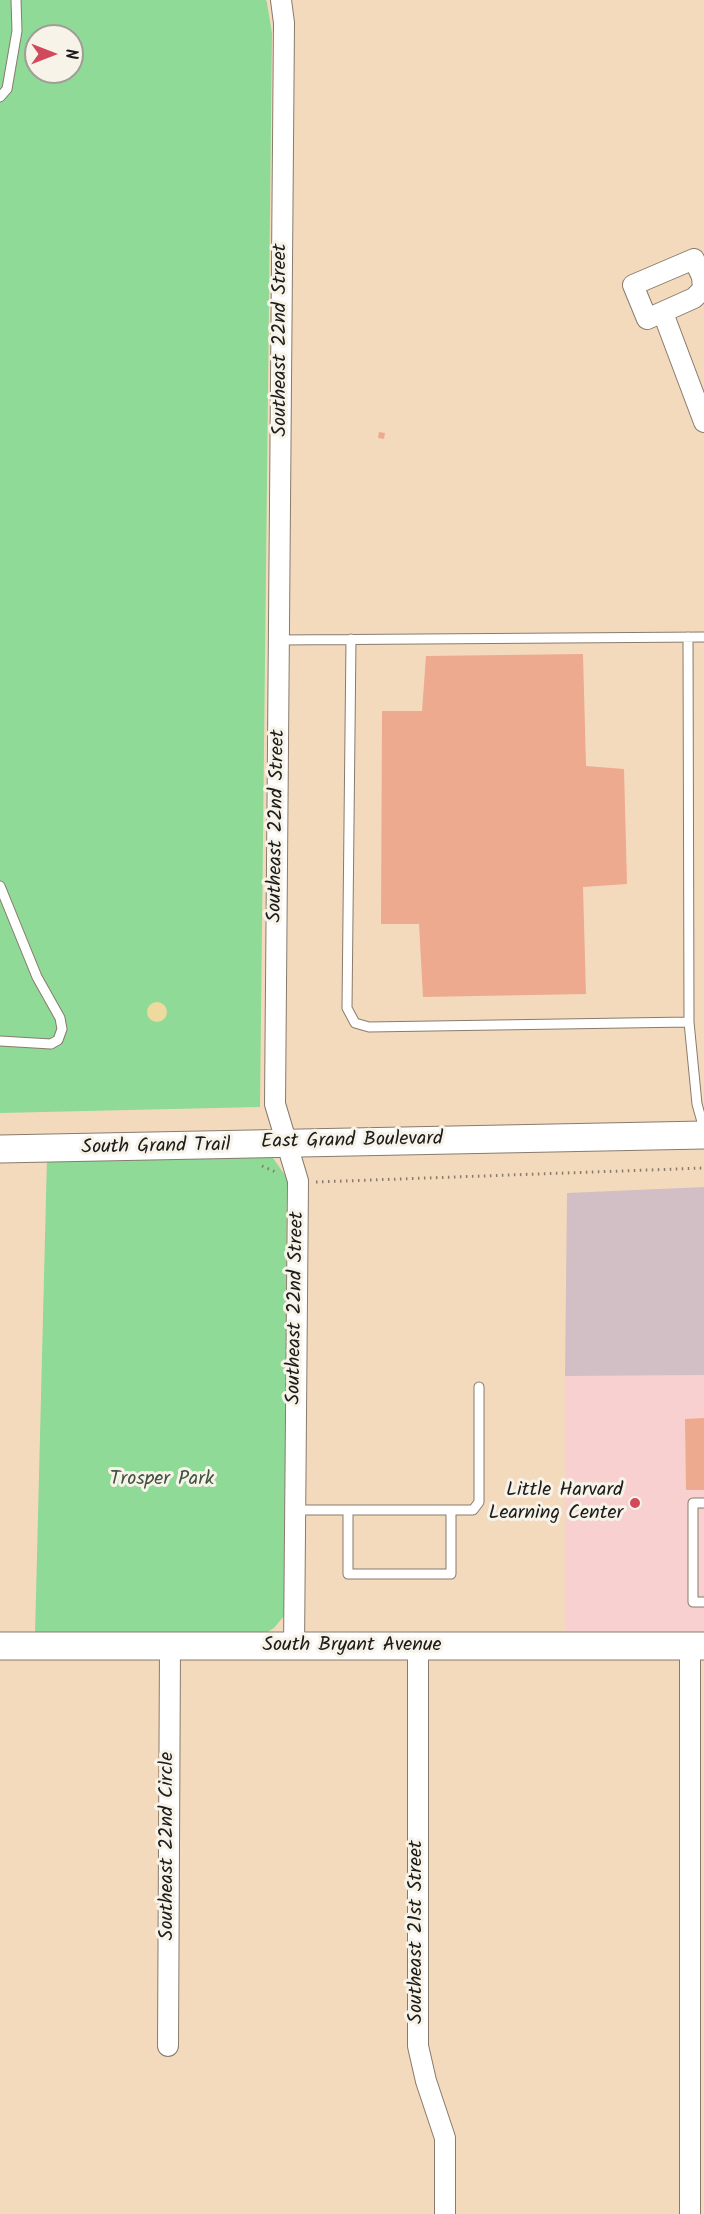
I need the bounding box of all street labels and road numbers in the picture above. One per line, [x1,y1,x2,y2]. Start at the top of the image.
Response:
street label: Southeast 22nd Street [270,243,294,437]
street label: Southeast 22nd Street [264,729,292,923]
street label: East Grand Boulevard [261,1128,443,1156]
street label: South Grand Trail [81,1135,231,1161]
street label: Southeast 22nd Street [283,1211,311,1405]
street label: South Bryant Avenue [262,1635,442,1659]
street label: Southeast 22nd Circle [157,1752,181,1940]
street label: Southeast 21st Street [406,1840,430,2024]

